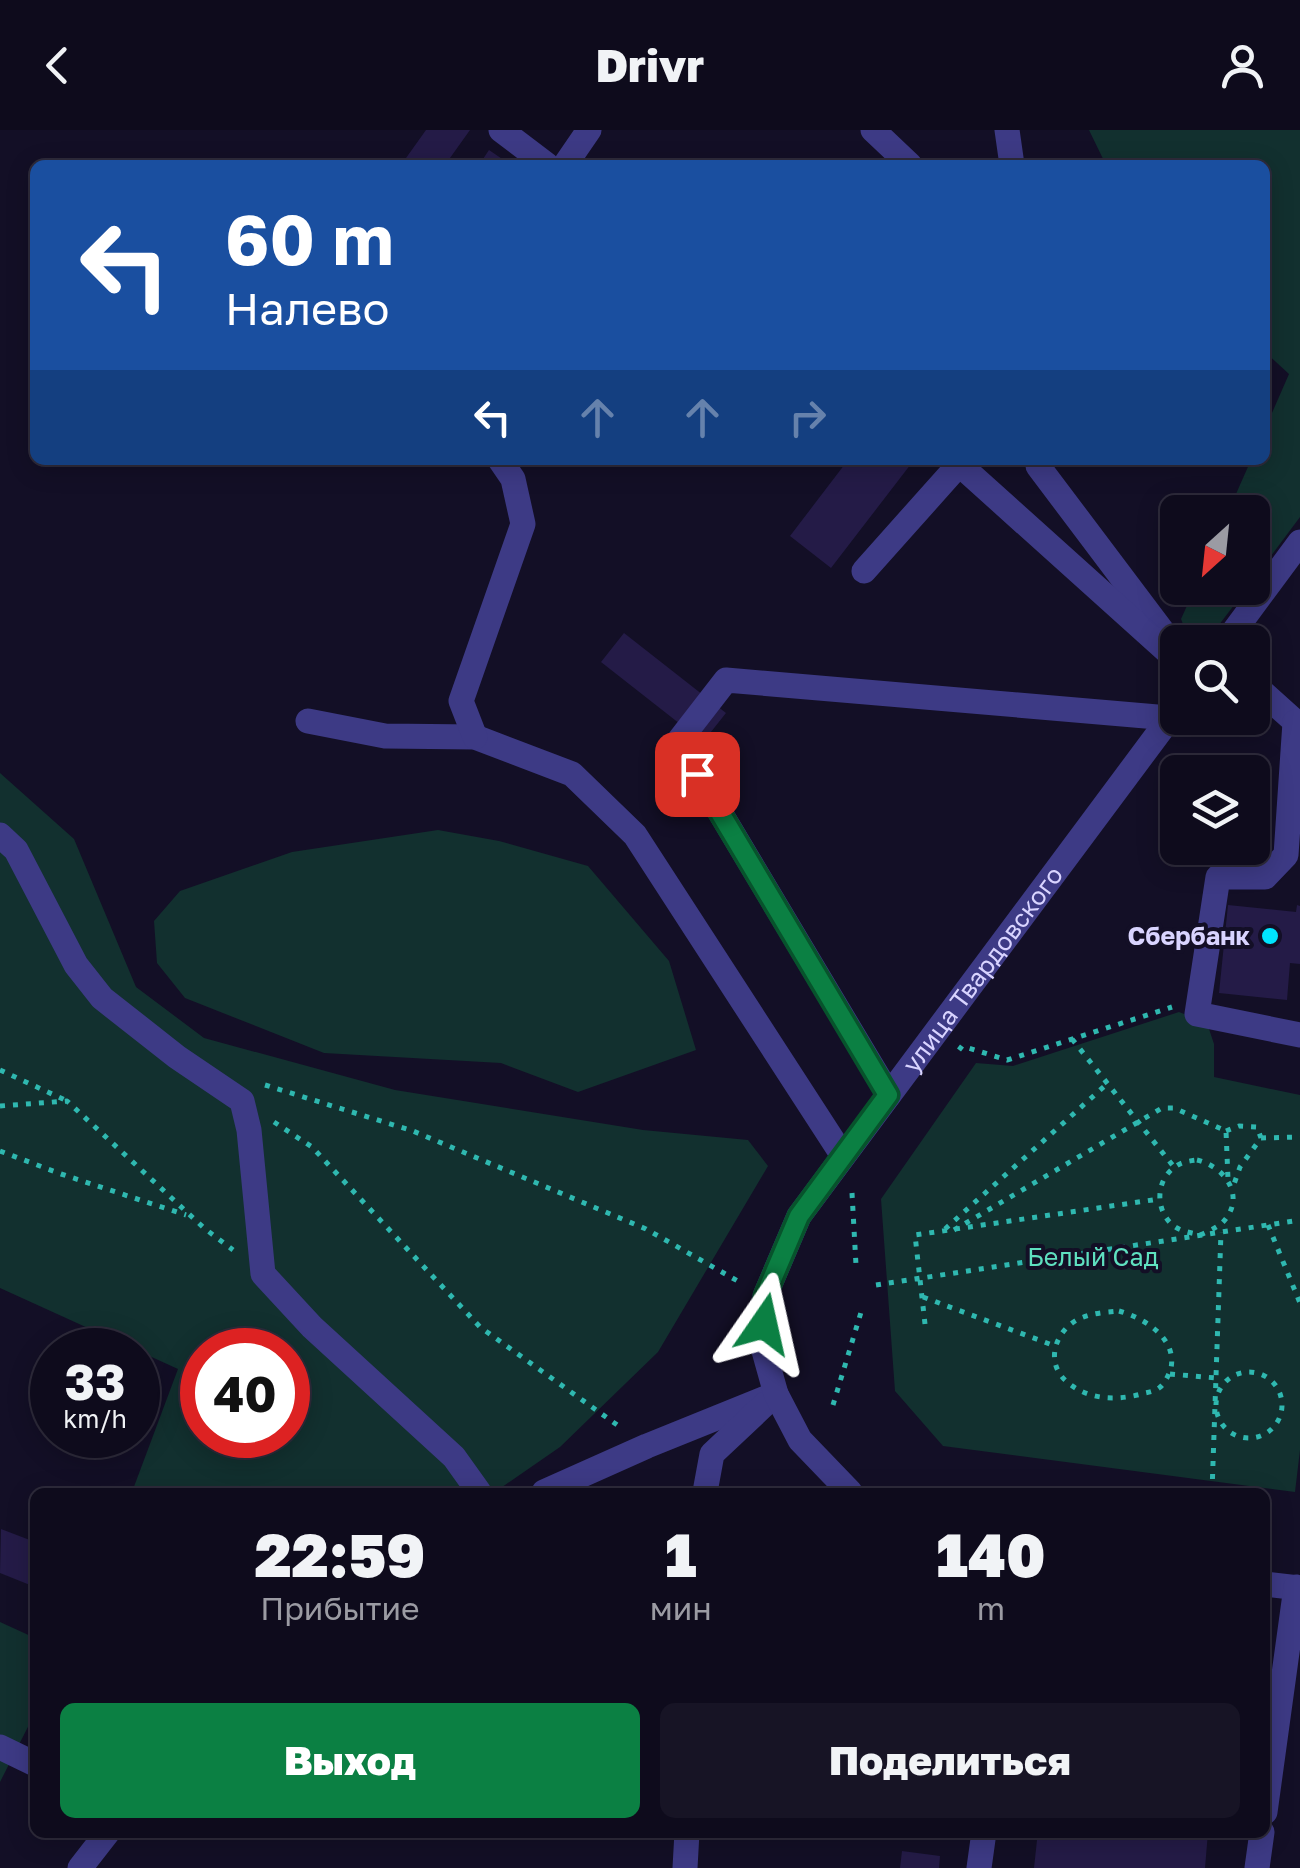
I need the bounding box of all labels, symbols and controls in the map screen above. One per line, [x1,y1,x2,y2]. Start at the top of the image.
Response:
icon: back [30,38,85,93]
text: Drivr [596,38,704,92]
icon: person [1215,38,1270,93]
text: 60 m [225,196,394,280]
icon: left [60,200,190,330]
text: Налево [225,281,389,335]
icon: left [465,390,520,445]
icon: ahead [570,390,625,445]
icon: ahead [675,390,730,445]
icon: right [780,390,835,445]
north arrow [1160,495,1270,605]
map controls [1160,495,1270,865]
button: search [1160,625,1270,735]
pin [655,732,740,817]
icon: arrive [670,747,725,802]
button: layers [1160,755,1270,865]
street label: улица Твардовского [895,860,1069,1078]
place label: Сбербанк [1128,920,1250,951]
marker: Сбербанк [1259,925,1281,947]
park label: Белый Сад [1027,1241,1159,1272]
position arrow [712,1272,816,1376]
speed limit sign: 40 [180,1328,310,1458]
text: 33 [64,1351,125,1411]
text: km/h [63,1403,127,1434]
text: 22:59 [254,1518,425,1590]
text: 1 [665,1518,697,1590]
text: 140 [936,1518,1046,1590]
text: Прибытие [260,1589,420,1627]
text: мин [650,1589,712,1627]
text: m [977,1589,1005,1627]
button: Выход [60,1703,640,1818]
button: Поделиться [660,1703,1240,1818]

